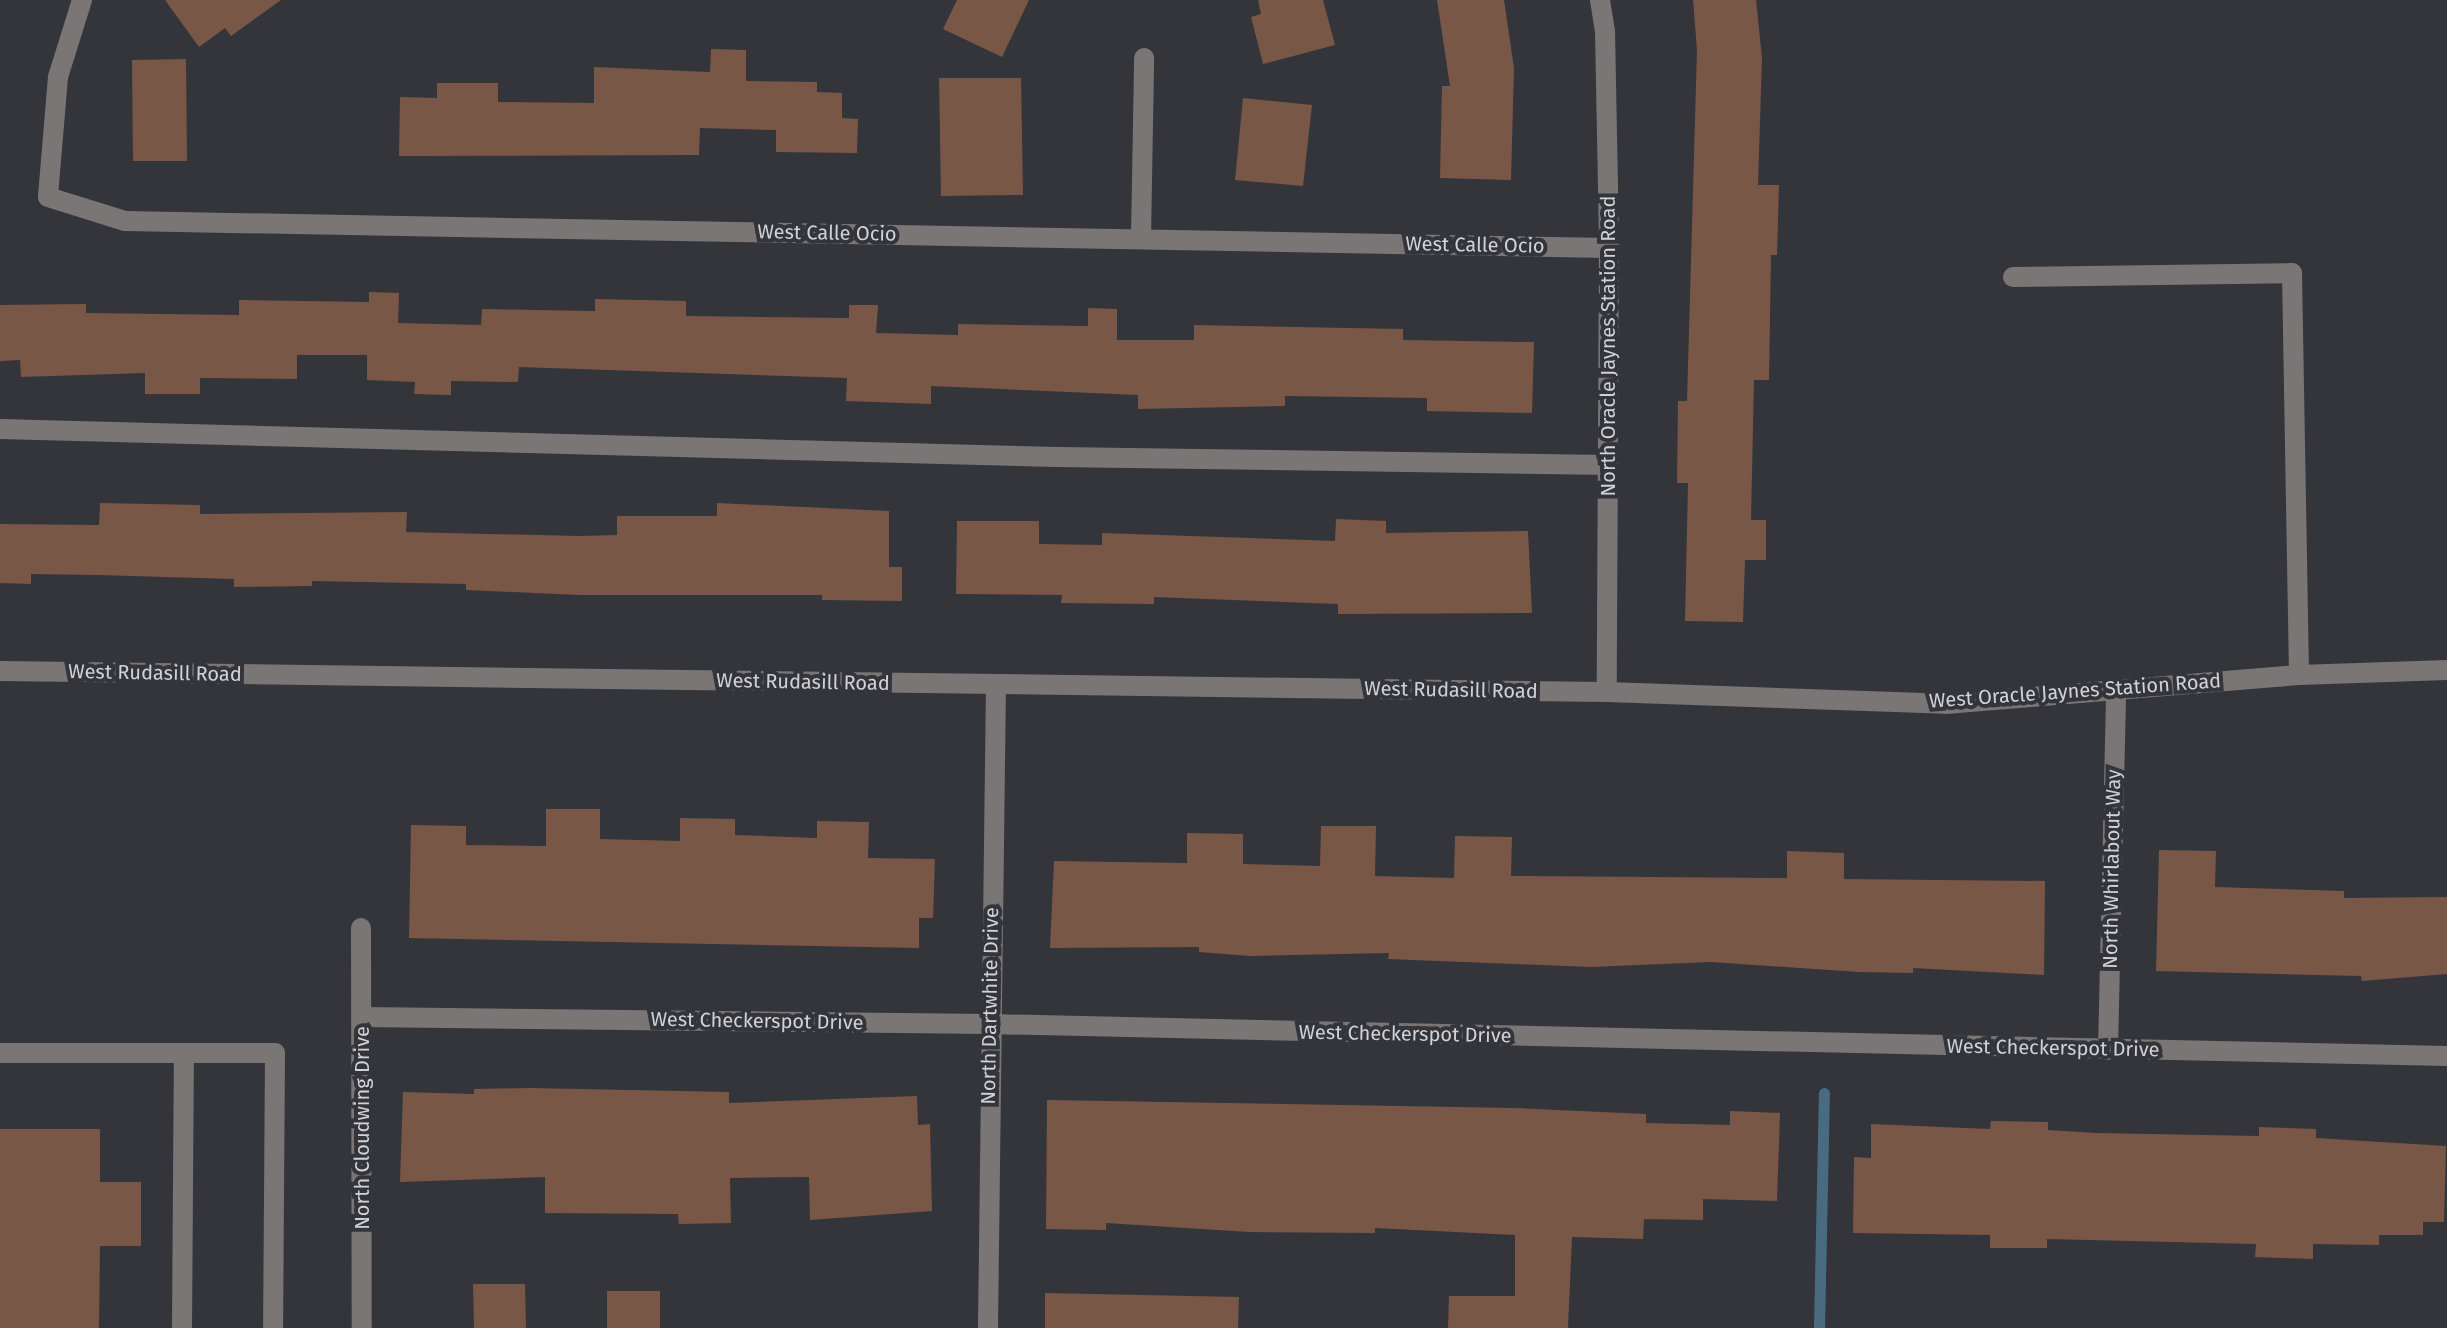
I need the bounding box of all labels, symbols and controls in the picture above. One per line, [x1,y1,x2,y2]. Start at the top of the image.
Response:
street label: North Oracle Jaynes Station Road [1596,196,1620,496]
street label: West Calle Ocio [757,220,897,246]
street label: West Calle Ocio [1405,232,1545,258]
street label: West Rudasill Road [68,659,242,687]
street label: West Rudasill Road [716,668,890,696]
street label: West Oracle Jaynes Station Road [1928,669,2222,713]
street label: West Rudasill Road [1364,676,1538,704]
street label: North Whirlabout Way [2098,769,2126,969]
street label: North Dartwhite Drive [976,907,1004,1105]
street label: West Checkerspot Drive [650,1007,864,1035]
street label: West Checkerspot Drive [1298,1020,1512,1048]
street label: North Cloudwing Drive [350,1026,374,1230]
street label: West Checkerspot Drive [1946,1034,2160,1062]

